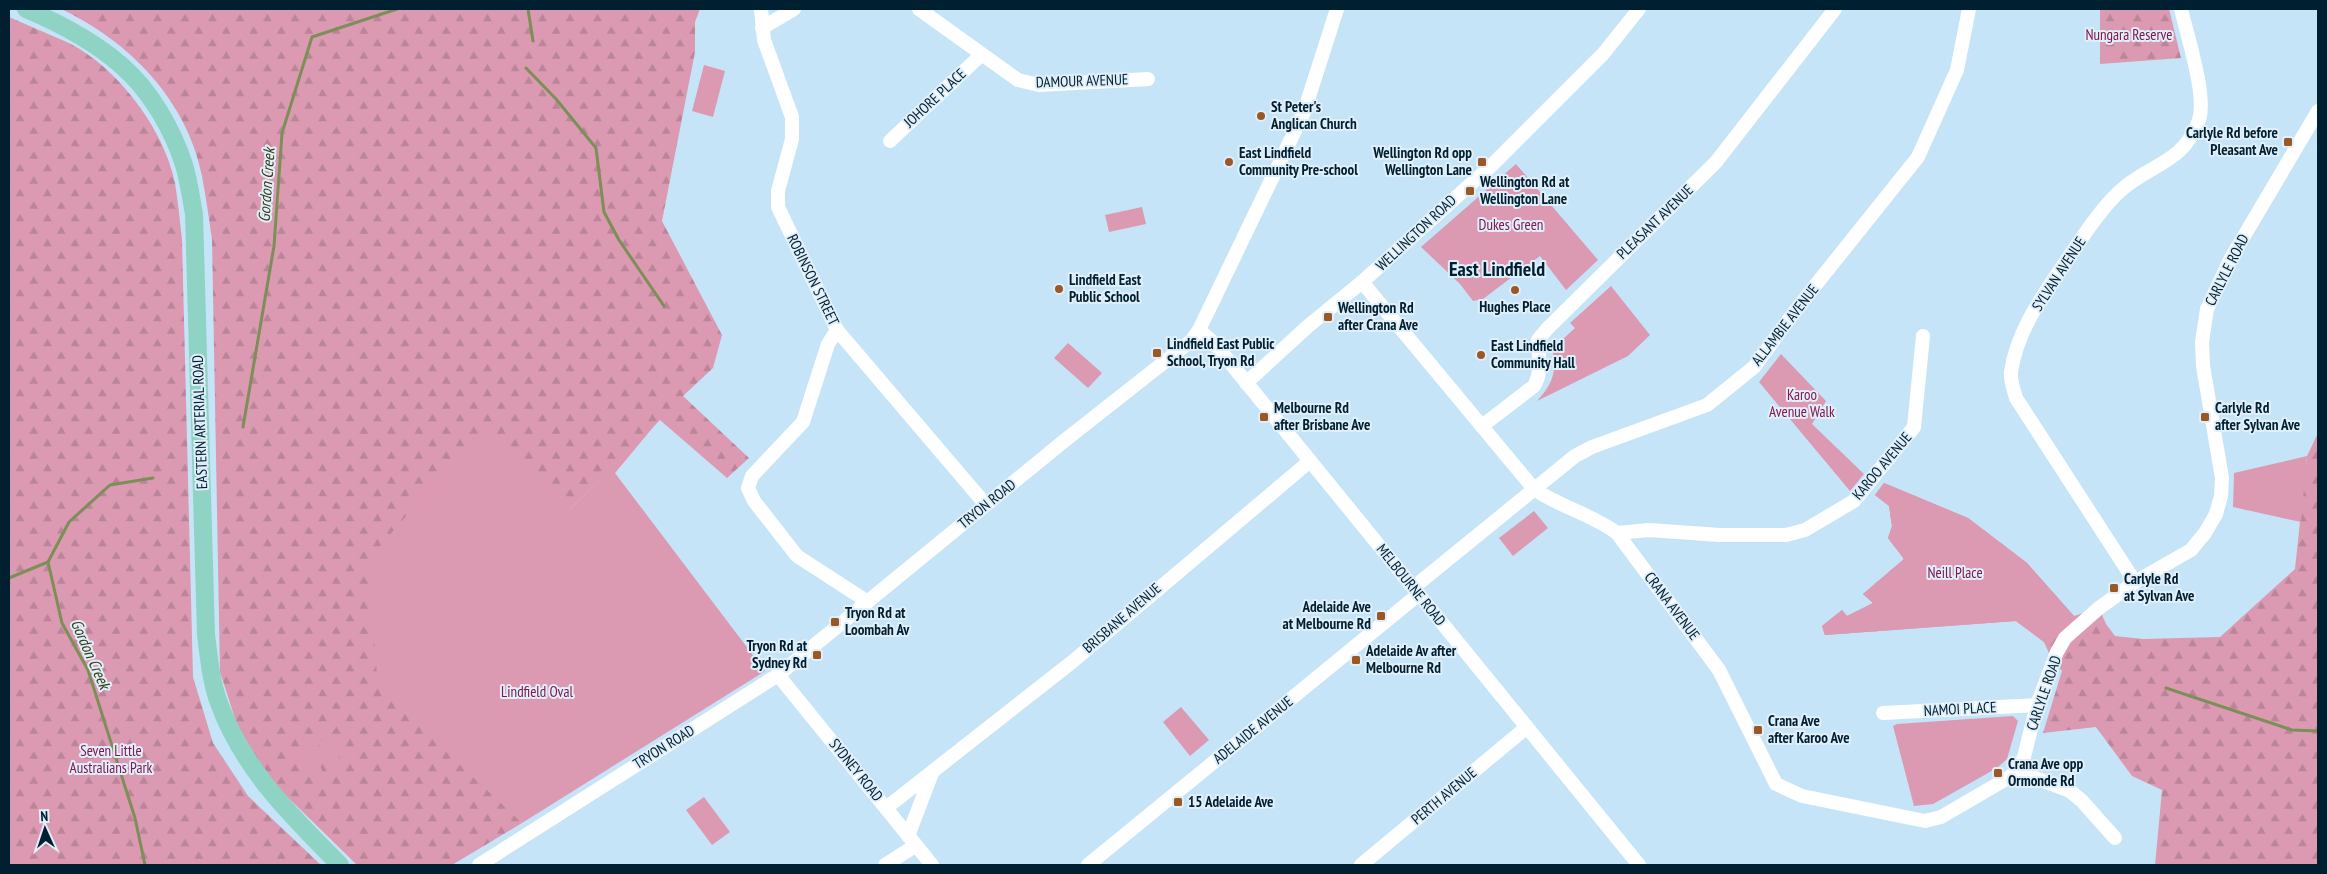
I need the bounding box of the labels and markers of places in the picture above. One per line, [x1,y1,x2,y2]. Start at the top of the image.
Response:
place label: St Peter's Anglican Church [1270,97,1357,133]
marker: St Peter's Anglican Church [1255,110,1267,122]
place label: Carlyle Rd before Pleasant Ave [2186,123,2278,159]
marker: Carlyle Rd before Pleasant Ave [2282,136,2294,148]
place label: East Lindfield Community Pre-school [1239,143,1358,179]
place label: Wellington Rd opp Wellington Lane [1372,143,1472,179]
marker: East Lindfield Community Pre-school [1223,156,1235,168]
marker: Wellington Rd opp Wellington Lane [1476,156,1488,168]
place label: Wellington Rd at Wellington Lane [1479,172,1570,208]
marker: Wellington Rd at Wellington Lane [1464,185,1476,197]
place label: Lindfield East Public School [1069,270,1142,306]
marker: Lindfield East Public School [1053,283,1065,295]
marker: Hughes Place [1509,284,1521,296]
place label: Hughes Place [1479,297,1551,316]
place label: Wellington Rd after Crana Ave [1337,298,1418,334]
marker: Wellington Rd after Crana Ave [1322,311,1334,323]
place label: Lindfield East Public School, Tryon Rd [1167,334,1275,370]
place label: East Lindfield Community Hall [1491,336,1575,372]
marker: Lindfield East Public School, Tryon Rd [1151,347,1163,359]
marker: East Lindfield Community Hall [1475,349,1487,361]
place label: Melbourne Rd after Brisbane Ave [1274,398,1370,434]
place label: Carlyle Rd after Sylvan Ave [2215,398,2300,434]
marker: Melbourne Rd after Brisbane Ave [1258,411,1270,423]
marker: Carlyle Rd after Sylvan Ave [2199,411,2211,423]
place label: Carlyle Rd at Sylvan Ave [2124,569,2194,605]
marker: Carlyle Rd at Sylvan Ave [2108,582,2120,594]
place label: Adelaide Ave at Melbourne Rd [1282,597,1371,633]
place label: Tryon Rd at Loombah Av [845,603,910,639]
marker: Adelaide Ave at Melbourne Rd [1375,610,1387,622]
marker: Tryon Rd at Loombah Av [829,616,841,628]
place label: Tryon Rd at Sydney Rd [747,636,808,672]
place label: Adelaide Av after Melbourne Rd [1365,641,1457,677]
marker: Tryon Rd at Sydney Rd [811,649,823,661]
marker: Adelaide Av after Melbourne Rd [1350,654,1362,666]
place label: Crana Ave after Karoo Ave [1768,711,1850,747]
marker: Crana Ave after Karoo Ave [1752,724,1764,736]
place label: Crana Ave opp Ormonde Rd [2008,754,2083,790]
marker: Crana Ave opp Ormonde Rd [1992,767,2004,779]
place label: 15 Adelaide Ave [1188,792,1274,811]
marker: 15 Adelaide Ave [1172,796,1184,808]

